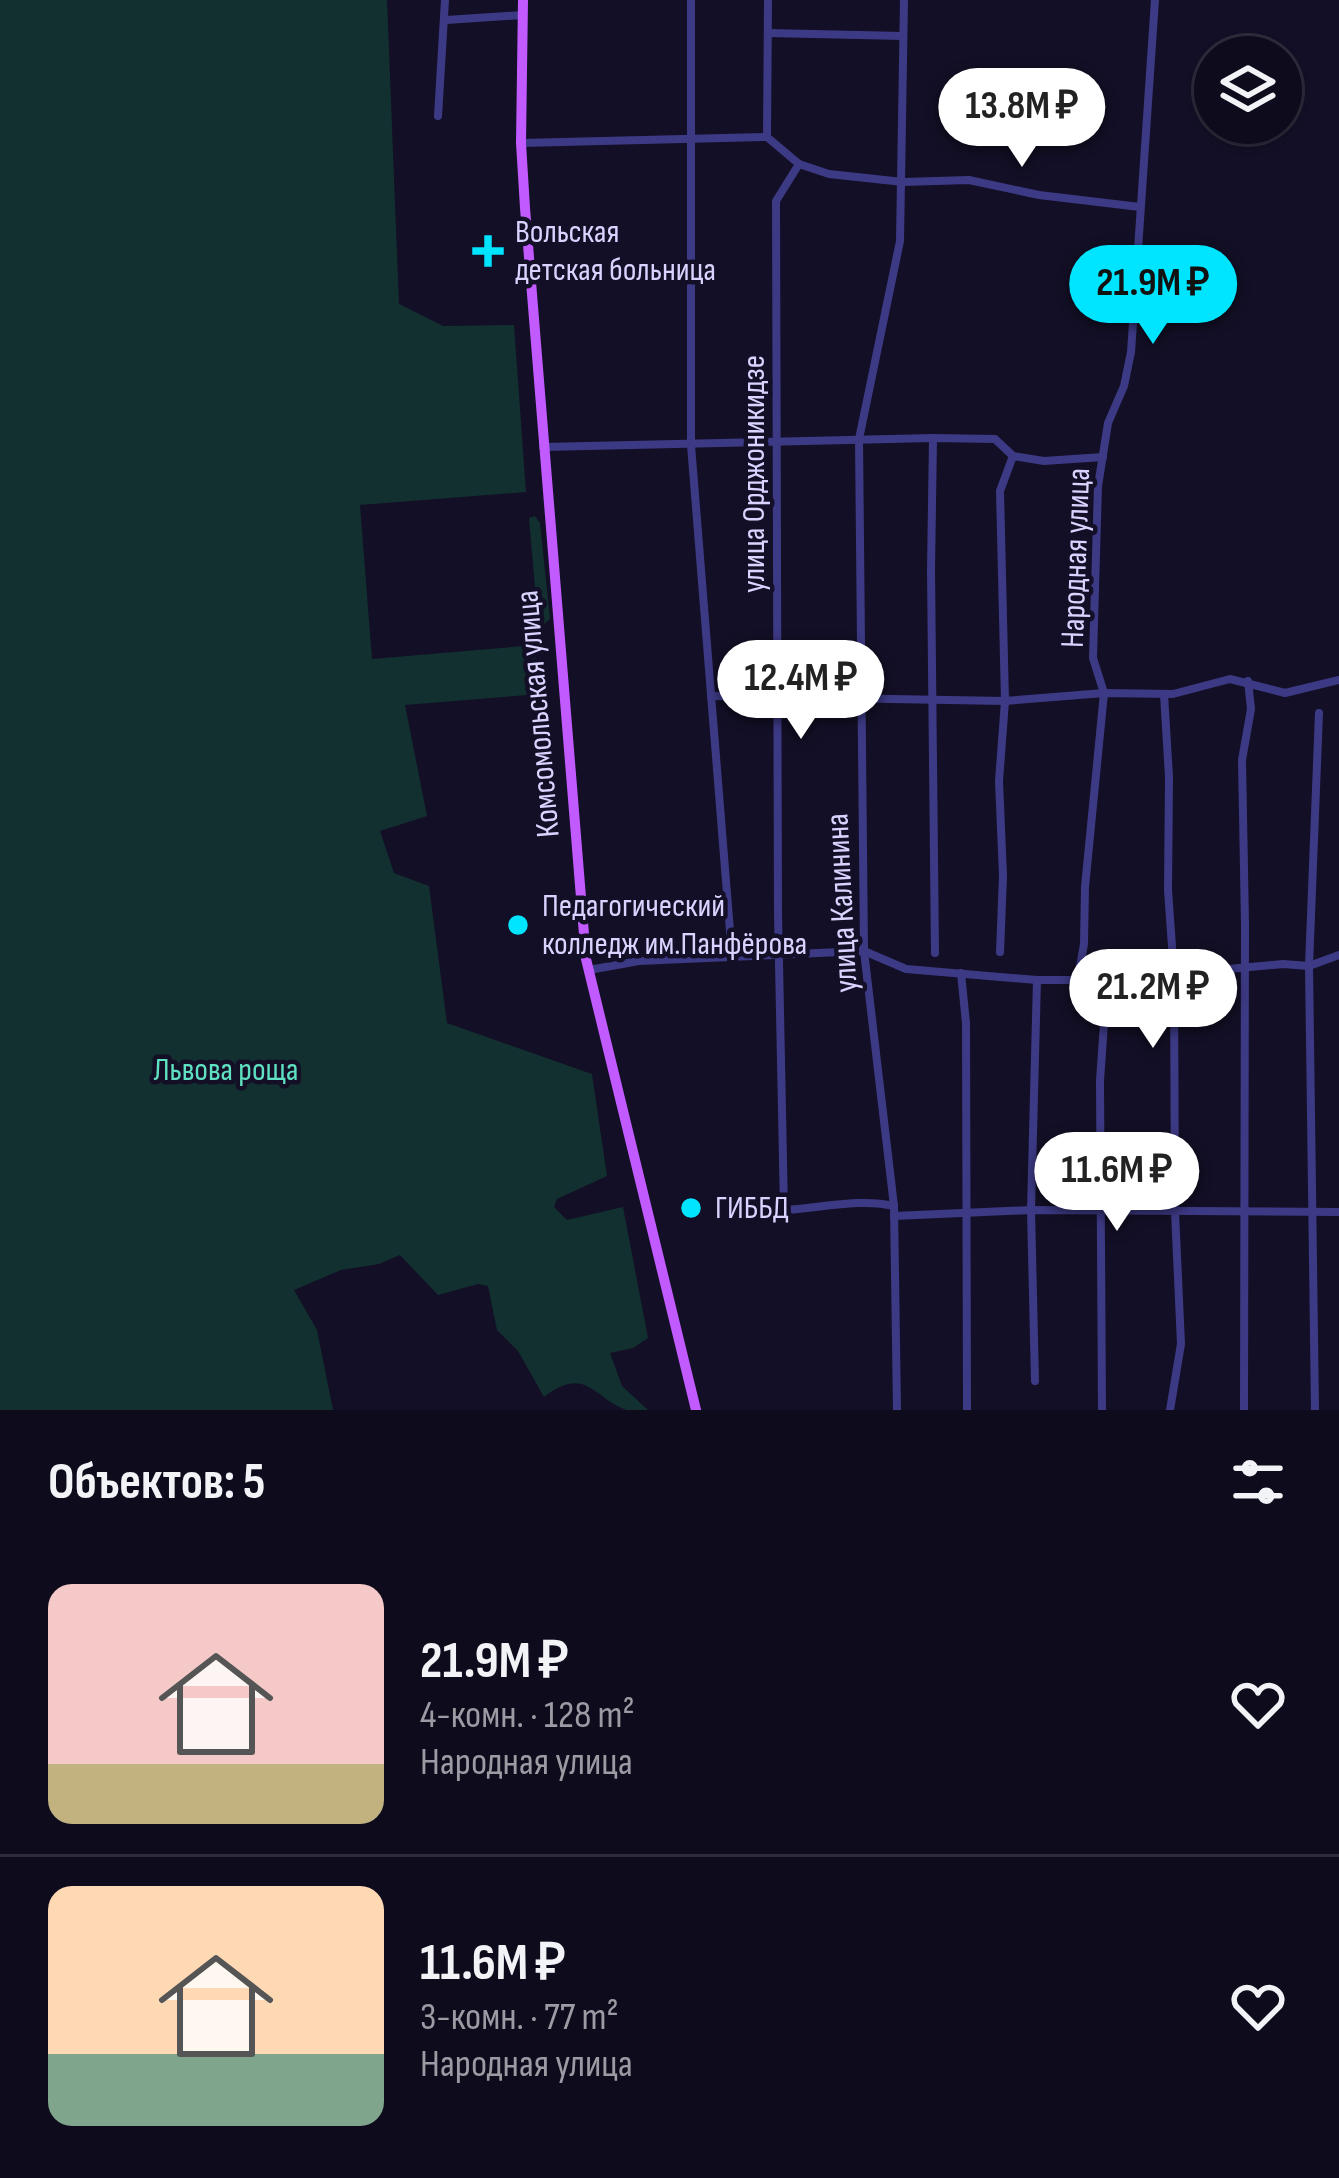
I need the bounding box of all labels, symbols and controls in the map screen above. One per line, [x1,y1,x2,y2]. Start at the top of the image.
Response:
map controls [1194,36,1302,144]
button: layers [1194,36,1302,144]
pin: 13.8M ₽ [911,68,1133,170]
text: 13.8M ₽ [965,83,1079,130]
place label: Вольская детская больница [515,212,716,290]
marker: Вольская детская больница [472,235,504,267]
pin: 21.9M ₽ [1042,245,1264,347]
text: 21.9M ₽ [1096,260,1210,307]
street label: улица Орджоникидзе [734,355,774,593]
street label: Народная улица [1053,467,1099,649]
street label: Комсомольская улица [507,589,569,839]
pin: 12.4M ₽ [690,640,912,742]
text: 12.4M ₽ [744,655,858,702]
street label: улица Калинина [817,812,867,994]
place label: Педагогический колледж им.Панфёрова [542,886,807,964]
marker: Педагогический колледж им.Панфёрова [505,912,531,938]
pin: 21.2M ₽ [1042,949,1264,1051]
text: 21.2M ₽ [1096,964,1210,1011]
park label: Львова роща [153,1050,299,1090]
pin: 11.6M ₽ [1006,1132,1228,1234]
text: 11.6M ₽ [1061,1147,1173,1194]
place label: ГИББД [715,1188,789,1228]
marker: ГИББД [678,1195,704,1221]
icon: filters [1225,1449,1291,1515]
text: Объектов: 5 [48,1452,266,1513]
text: 21.9M ₽ [420,1631,569,1692]
icon: home [144,1632,288,1776]
icon: heart [1225,1671,1291,1737]
text: 4-комн. · 128 m² [420,1692,635,1739]
text: Народная улица [420,1739,633,1786]
text: 11.6M ₽ [420,1933,566,1994]
icon: home [144,1934,288,2078]
icon: heart [1225,1973,1291,2039]
text: 3-комн. · 77 m² [420,1994,619,2041]
text: Народная улица [420,2041,633,2088]

